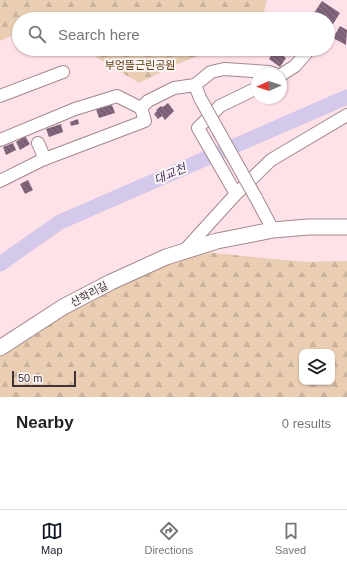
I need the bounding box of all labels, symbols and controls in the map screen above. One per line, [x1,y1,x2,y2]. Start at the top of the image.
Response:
search box [12,12,335,56]
icon: search [26,23,48,45]
text: Search here [58,26,140,43]
park label: 부엉뜰근린공원 [105,59,175,71]
north arrow [251,68,287,104]
water label: 대교천 [152,160,190,187]
street label: 산학리길 [68,279,110,309]
map controls [299,349,335,385]
button: layers [299,349,335,385]
scale bar [12,369,76,388]
text: 50 m [18,372,42,384]
text: Nearby [16,413,74,432]
text: 0 results [282,416,331,431]
tab: Map [41,520,63,556]
tab: Directions [144,520,193,556]
tab: Saved [275,520,306,556]

